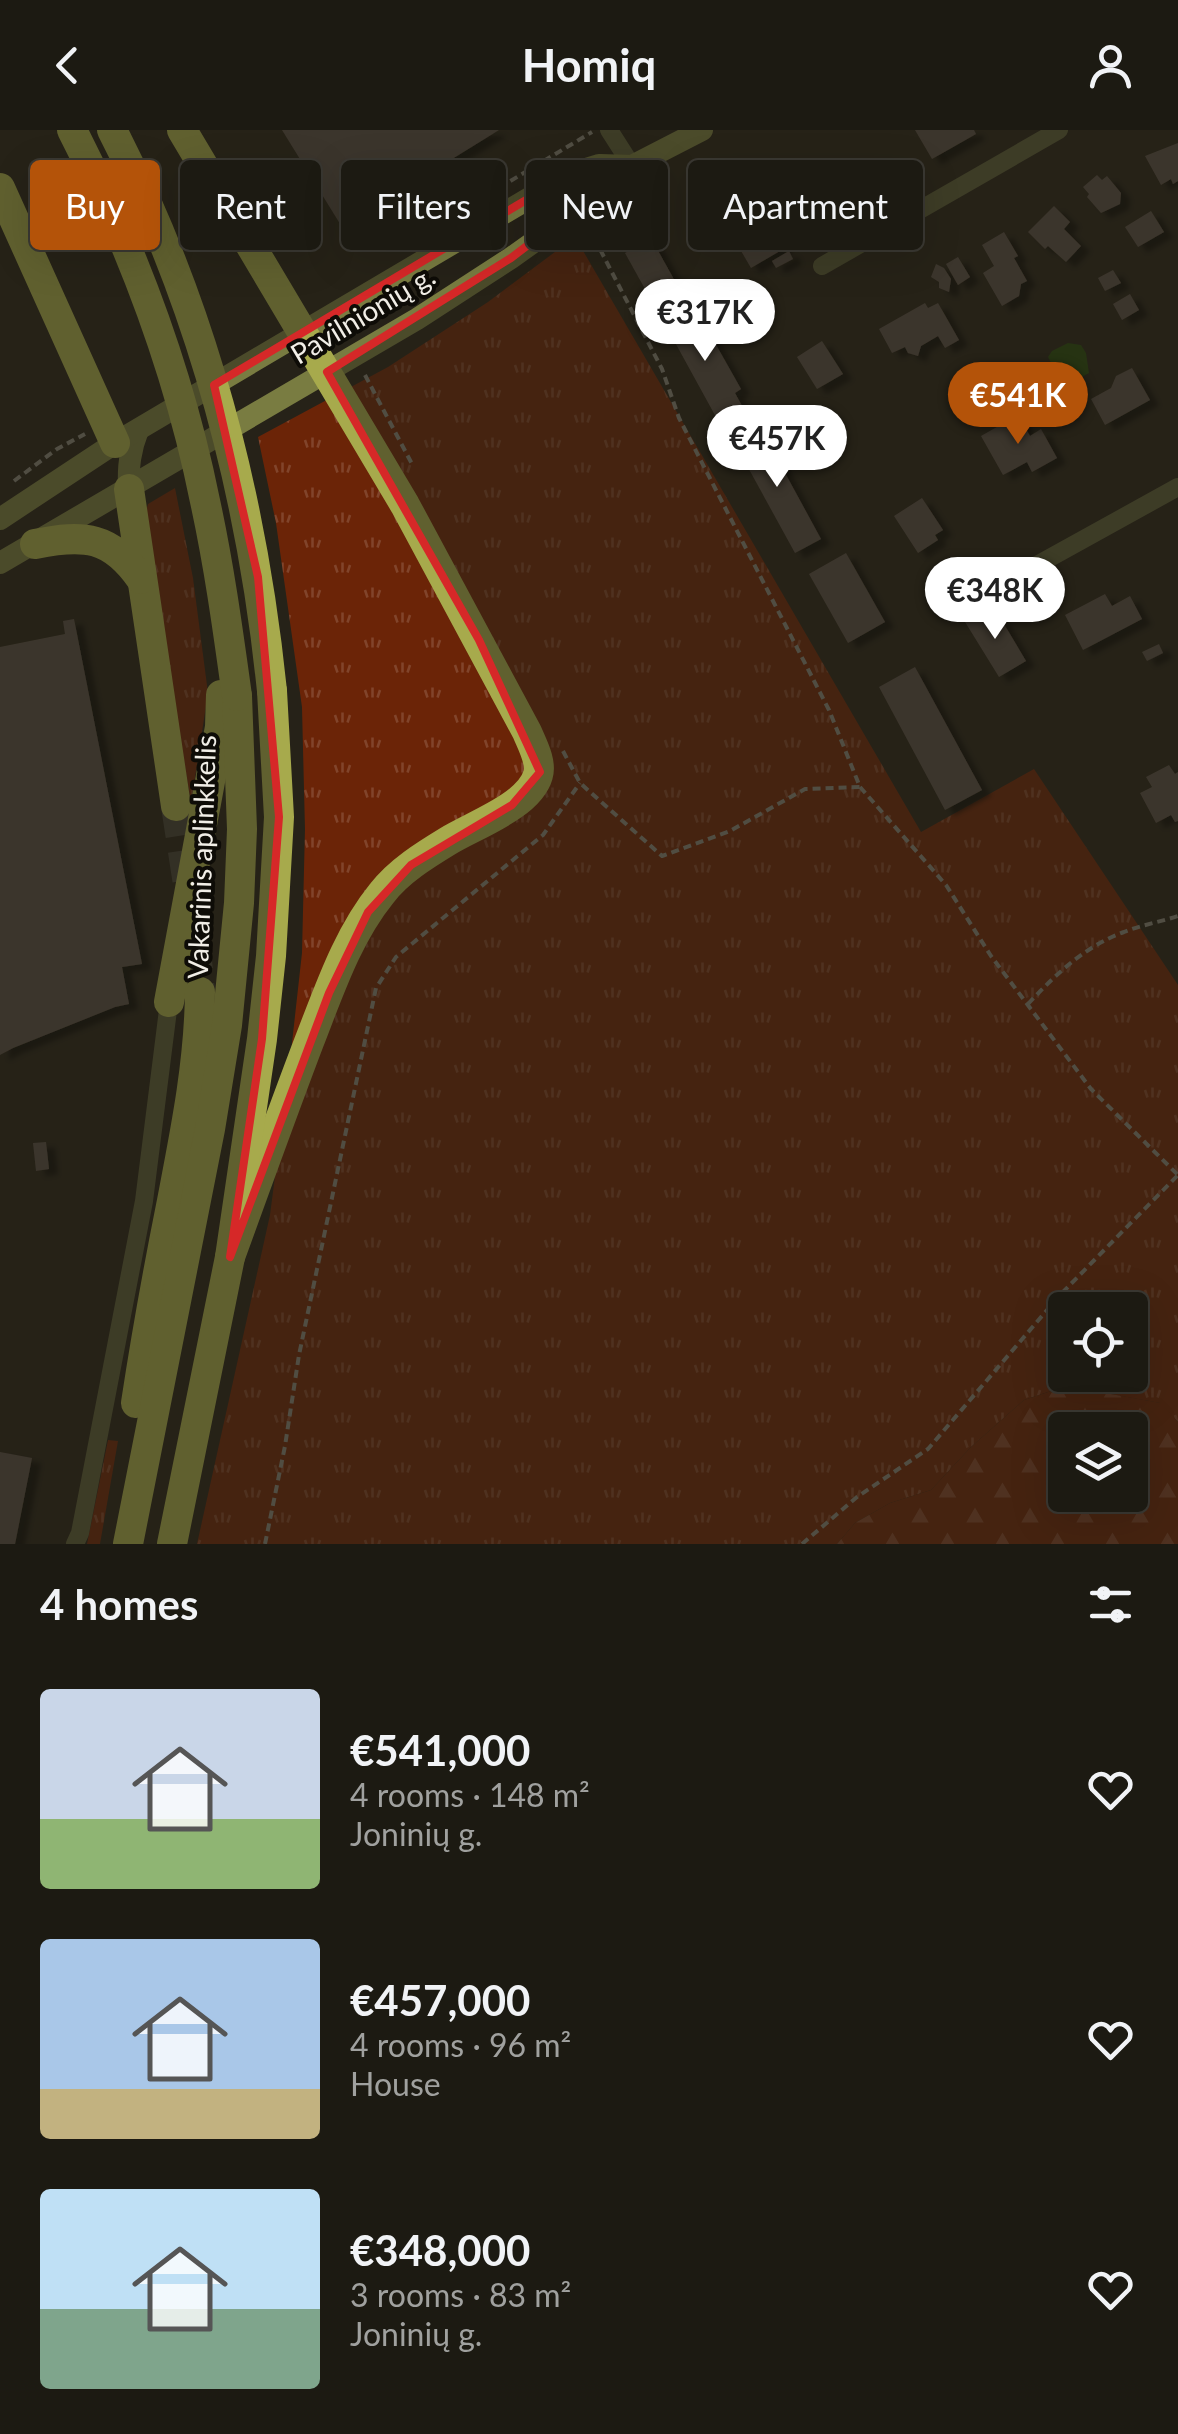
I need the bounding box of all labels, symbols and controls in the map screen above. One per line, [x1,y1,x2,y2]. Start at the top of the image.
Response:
icon: back [40,38,95,93]
text: Homiq [522,38,656,92]
icon: person [1083,38,1138,93]
chip: Buy [30,160,160,250]
chip: Rent [180,160,321,250]
chip: Filters [341,160,506,250]
chip: New [526,160,668,250]
chip: Apartment [688,160,923,250]
street label: Pavilnionių g. [284,258,441,371]
pin: €317K [635,279,775,364]
text: €317K [657,292,753,331]
pin: €541K [948,362,1088,447]
text: €541K [970,375,1066,414]
pin: €457K [707,405,847,490]
text: €457K [729,418,825,457]
pin: €348K [925,557,1065,642]
text: €348K [947,570,1043,609]
street label: Vakarinis aplinkkelis [180,734,222,979]
map controls [1048,1292,1148,1512]
button: locate [1048,1292,1148,1392]
button: layers [1048,1412,1148,1512]
icon: filters [1083,1577,1138,1632]
text: 4 homes [40,1579,198,1629]
text: €541,000 [350,1725,530,1775]
icon: home [120,1729,240,1849]
icon: heart [1083,1762,1138,1817]
text: 4 rooms · 148 m² [350,1775,590,1814]
text: Joninių g. [350,1814,482,1853]
text: €457,000 [350,1975,530,2025]
icon: home [120,1979,240,2099]
icon: heart [1083,2012,1138,2067]
text: 4 rooms · 96 m² [350,2025,571,2064]
text: House [350,2064,441,2103]
text: €348,000 [350,2225,530,2275]
icon: home [120,2229,240,2349]
icon: heart [1083,2262,1138,2317]
text: 3 rooms · 83 m² [350,2275,571,2314]
text: Joninių g. [350,2314,482,2353]

